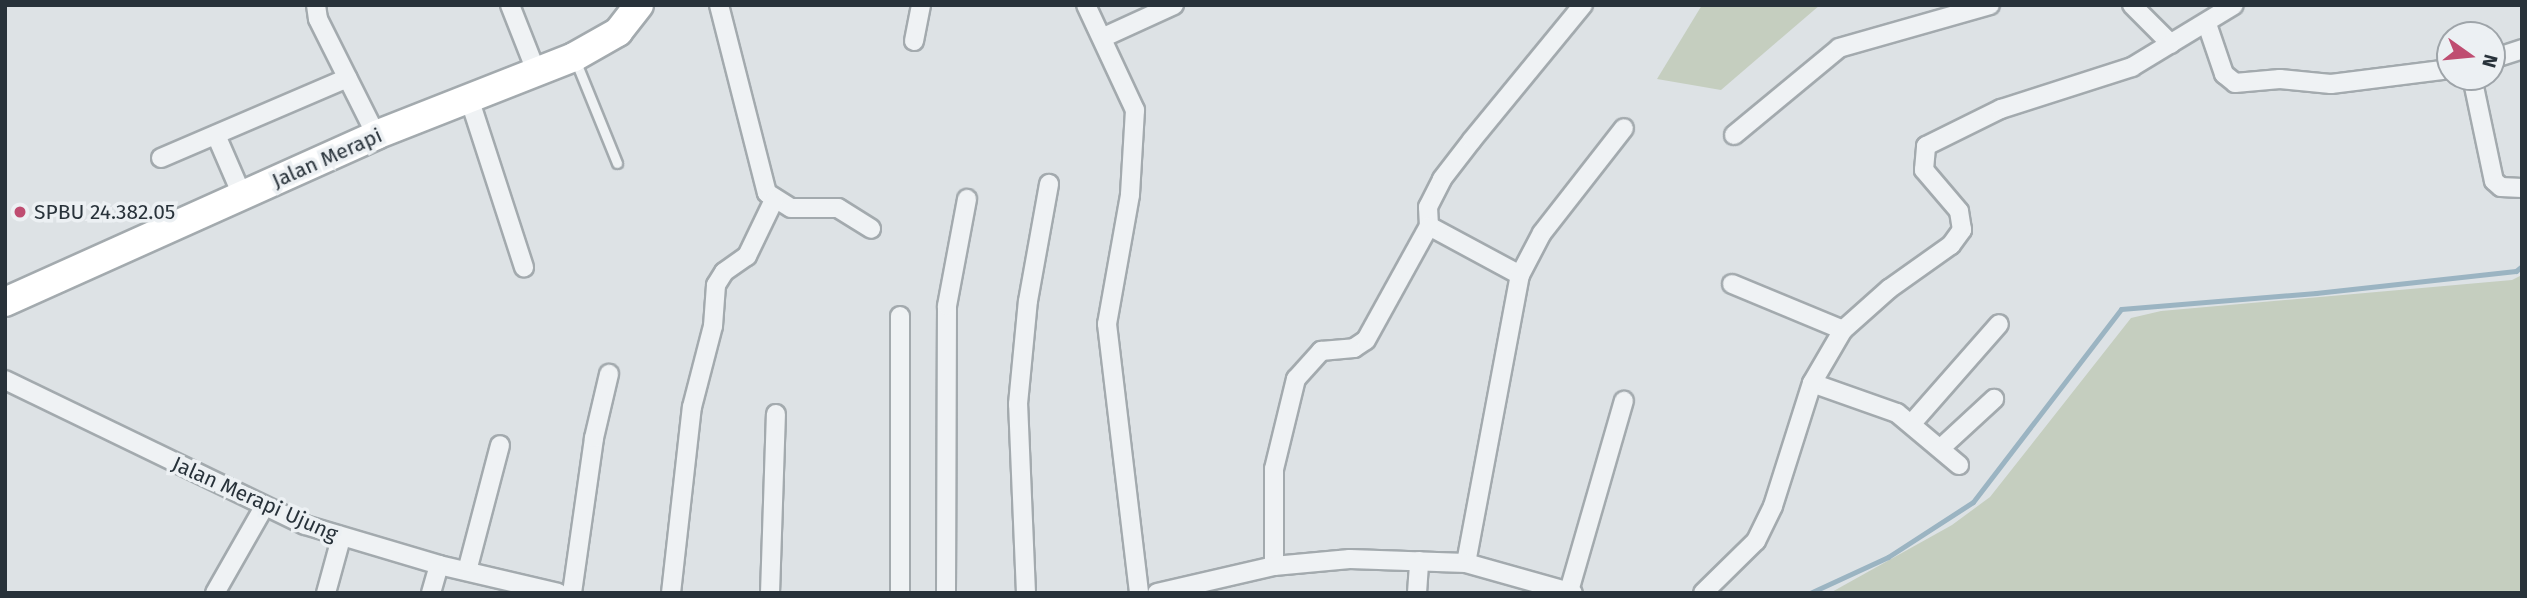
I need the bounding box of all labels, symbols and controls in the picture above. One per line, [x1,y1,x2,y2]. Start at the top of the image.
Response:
north arrow [2436,21,2506,91]
text: N [2477,52,2503,70]
street label: Jalan Merapi [268,123,386,193]
place label: SPBU 24.382.05 [34,199,175,225]
marker: SPBU 24.382.05 [12,204,28,220]
street label: Jalan Merapi Ujung [168,451,342,547]

